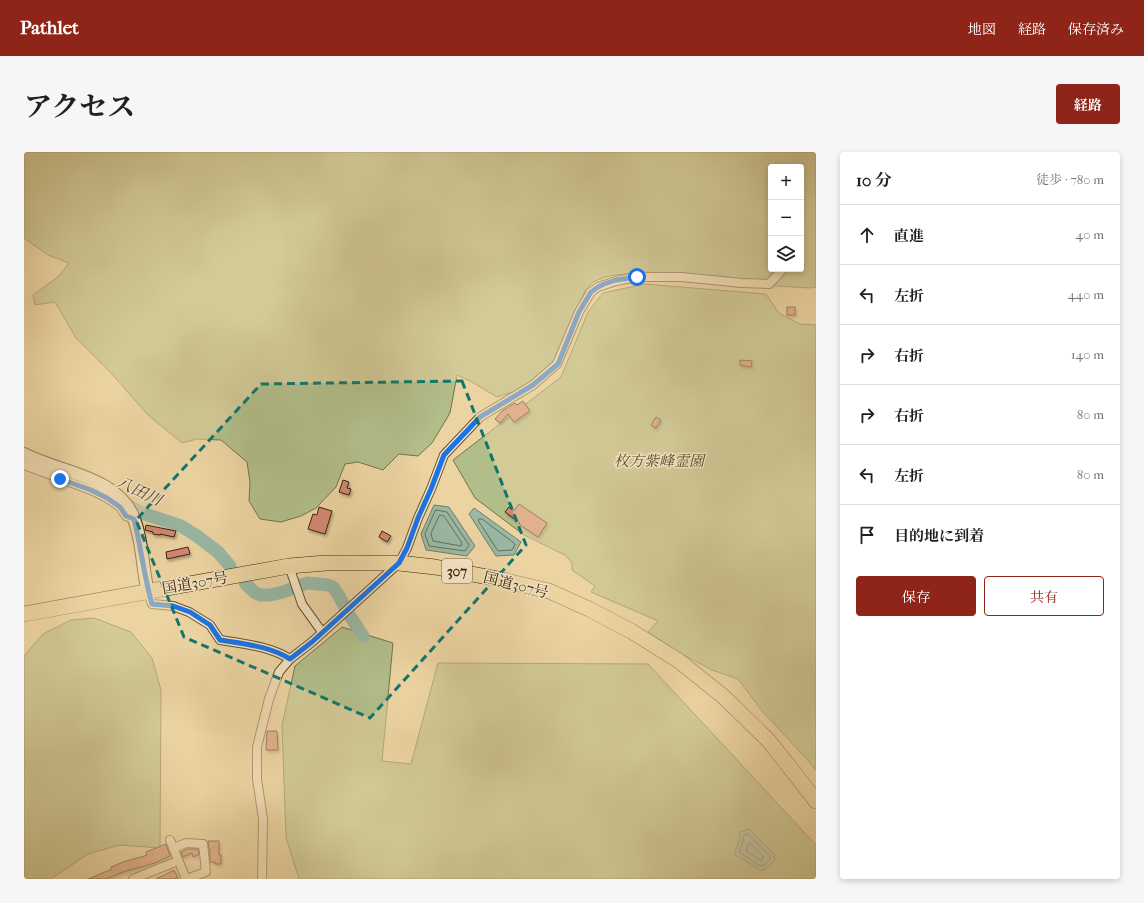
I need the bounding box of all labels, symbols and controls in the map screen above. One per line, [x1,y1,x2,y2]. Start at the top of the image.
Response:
text: Pathlet [20,17,79,39]
text: 地図 [968,21,996,38]
text: 経路 [1018,21,1046,38]
text: 保存済み [1068,21,1124,38]
button: 経路 [1056,84,1120,124]
text: アクセス [24,90,135,123]
map controls [768,164,804,272]
button: + [768,164,804,200]
text: 10 分 [856,170,892,190]
text: 徒歩 · 780 m [1036,172,1104,187]
button: − [768,200,804,236]
icon: ahead [856,224,878,246]
text: 直進 [894,227,924,245]
text: 40 m [1076,227,1104,242]
button: layers [768,236,804,272]
route start [628,268,646,286]
icon: left [856,284,878,306]
text: 左折 [894,287,924,305]
text: 440 m [1068,287,1104,302]
icon: right [856,344,878,366]
text: 右折 [894,347,924,365]
text: 140 m [1071,347,1104,362]
icon: right [856,404,878,426]
text: 右折 [894,407,924,425]
text: 80 m [1077,407,1104,422]
park label: 枚方紫峰霊園 [614,452,707,470]
icon: left [856,464,878,486]
text: 左折 [894,467,924,485]
text: 80 m [1077,467,1104,482]
route end [51,470,69,488]
water label: 八田川 [113,472,167,511]
icon: arrive [856,524,878,546]
text: 目的地に到着 [894,527,984,545]
road number: 307 [442,559,472,583]
street label: 国道307号 [161,568,229,598]
street label: 国道307号 [481,568,551,602]
button: 保存 [856,576,976,616]
button: 共有 [984,576,1104,616]

